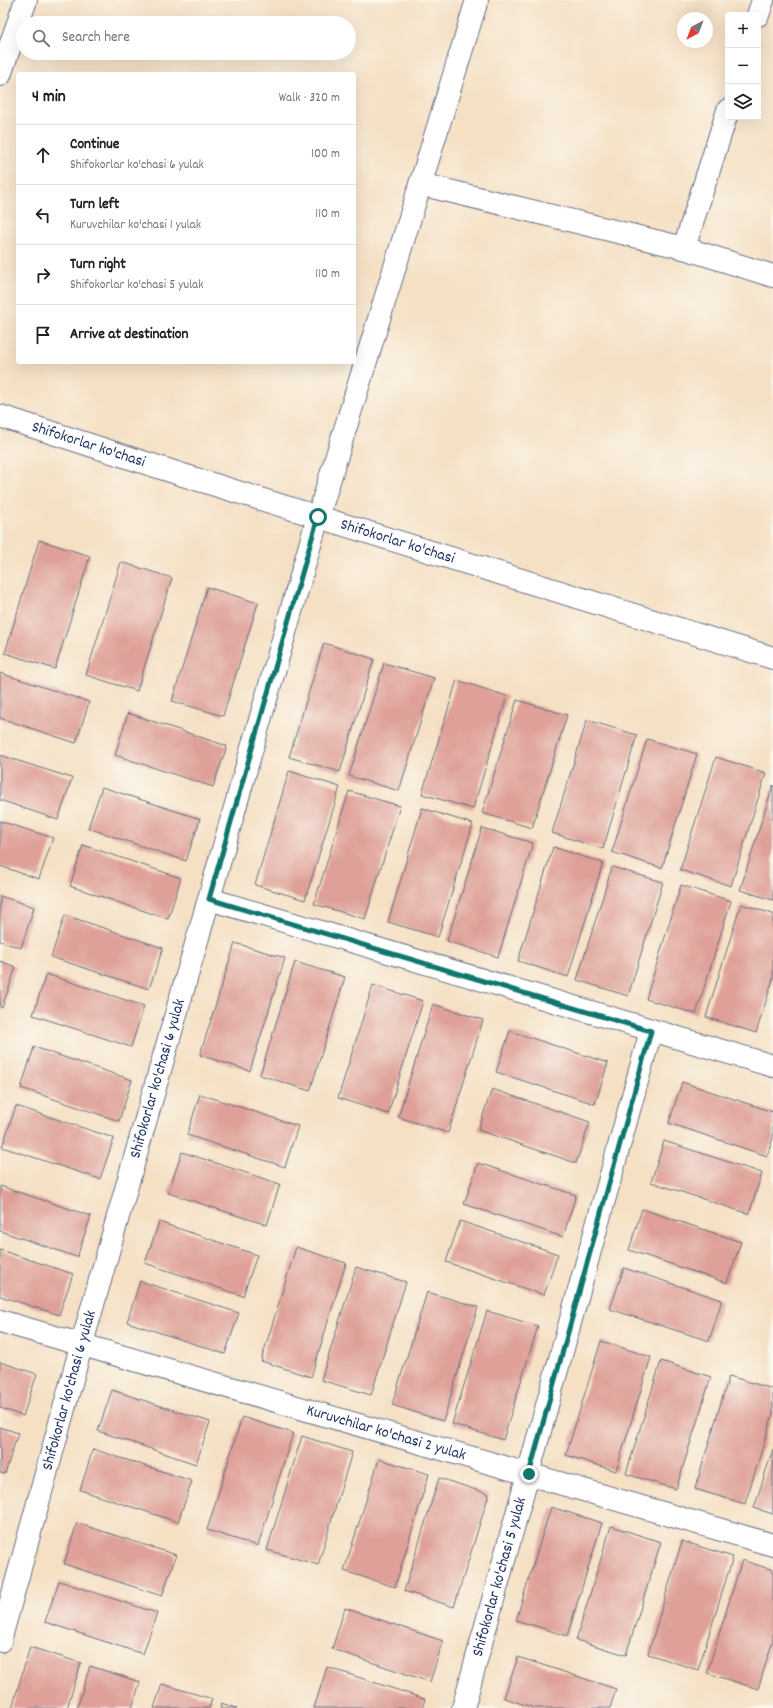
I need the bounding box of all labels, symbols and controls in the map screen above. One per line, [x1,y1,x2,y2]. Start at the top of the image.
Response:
north arrow [677,12,713,48]
map controls [725,12,761,120]
button: + [725,12,761,48]
search box [16,16,356,60]
icon: search [30,27,52,49]
text: Search here [62,27,130,49]
button: − [725,48,761,84]
button: layers [725,84,761,120]
text: 4 min [32,86,66,110]
text: Walk · 320 m [279,89,340,108]
text: Continue [70,134,119,156]
icon: ahead [32,144,54,166]
text: 100 m [311,145,340,164]
text: Shifokorlar ko'chasi 6 yulak [70,156,204,175]
text: Turn left [70,194,119,216]
icon: left [32,204,54,226]
text: 110 m [315,205,340,224]
text: Kuruvchilar ko'chasi 1 yulak [70,216,201,235]
text: Turn right [70,254,126,276]
icon: right [32,264,54,286]
text: 110 m [315,265,340,284]
text: Shifokorlar ko'chasi 5 yulak [70,276,204,295]
icon: arrive [32,324,54,346]
text: Arrive at destination [70,324,188,346]
street label: Shifokorlar ko'chasi [29,415,148,474]
route start [309,508,327,526]
street label: Shifokorlar ko'chasi [338,513,458,570]
street label: Shifokorlar ko'chasi 6 yulak [124,996,191,1161]
street label: Shifokorlar ko'chasi 6 yulak [36,1308,102,1473]
street label: Kuruvchilar ko'chasi 2 yulak [304,1399,469,1467]
route end [520,1465,538,1483]
street label: Shifokorlar ko'chasi 5 yulak [466,1495,532,1659]

